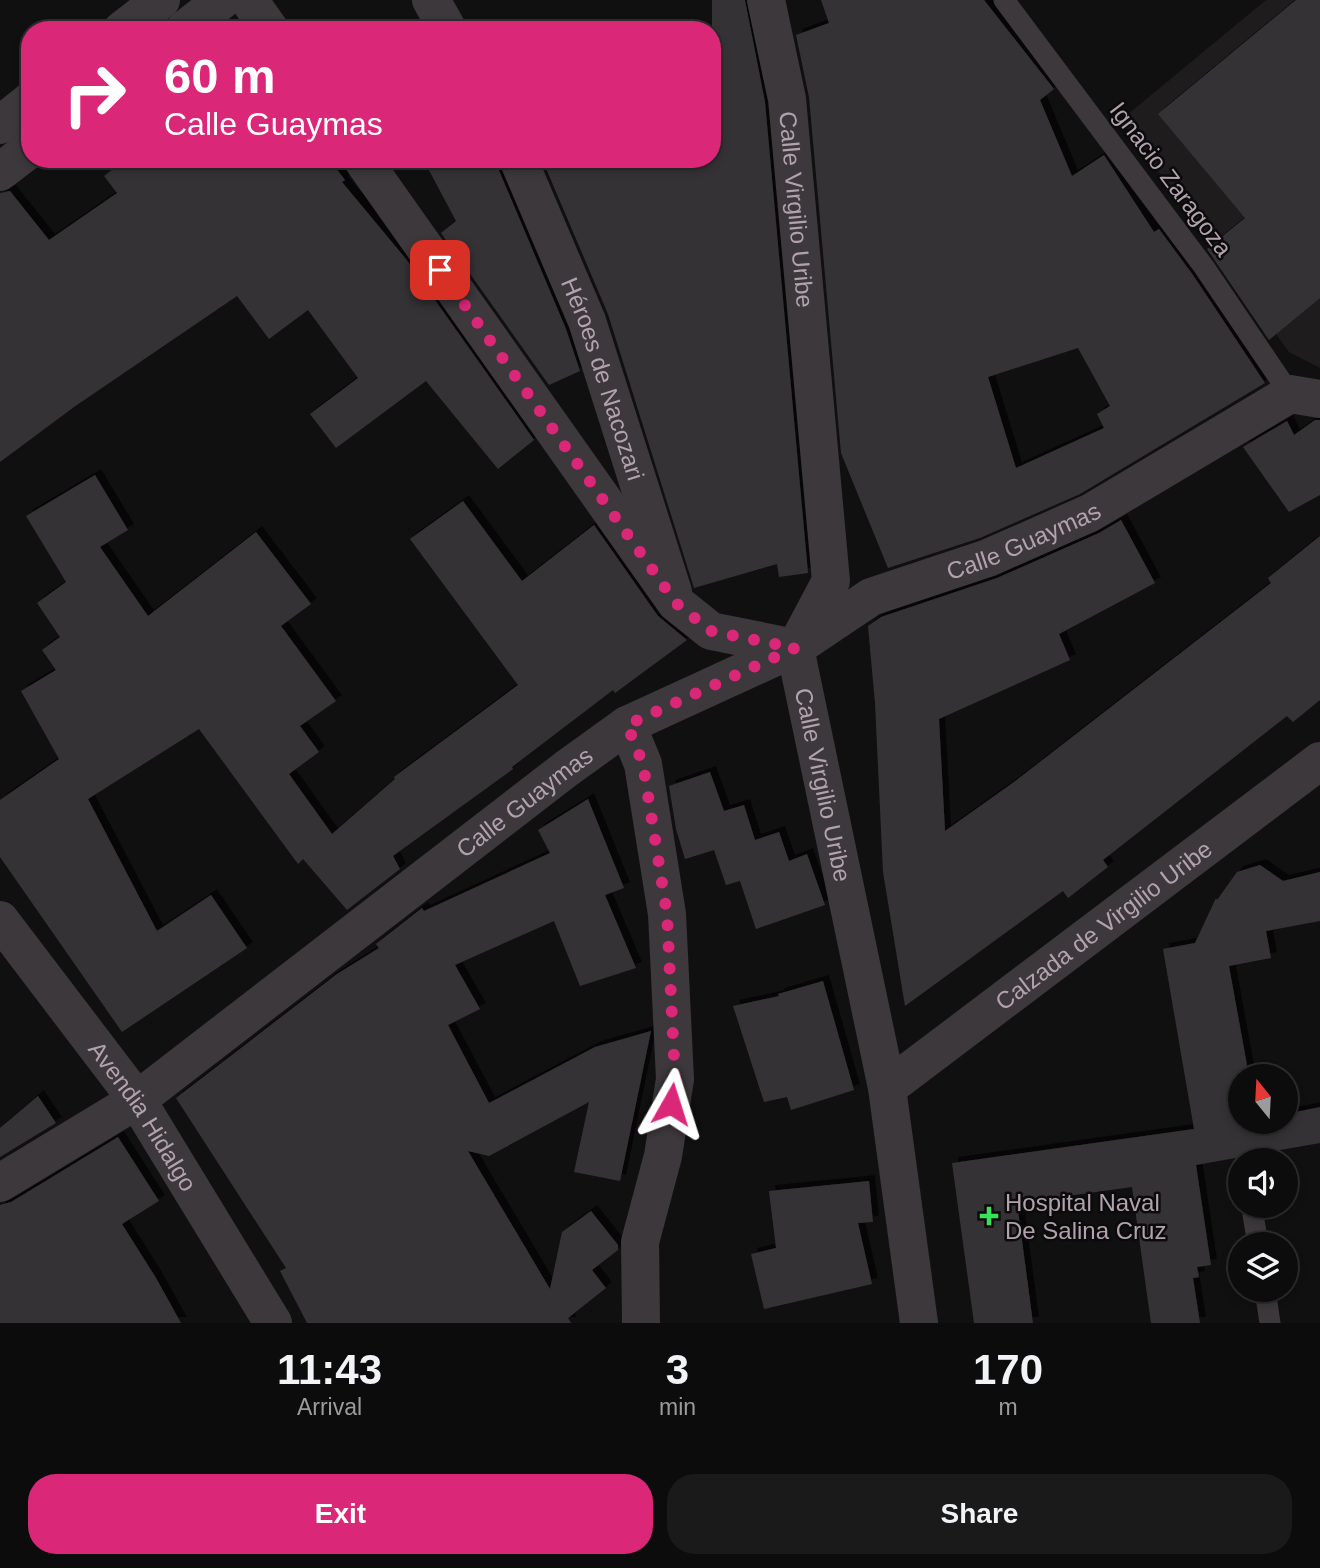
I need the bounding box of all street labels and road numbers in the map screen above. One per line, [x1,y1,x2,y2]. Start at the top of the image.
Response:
street label: Ignacio Zaragoza [1104,97,1238,262]
street label: Calle Virgilio Uribe [775,110,819,309]
street label: Héroes de Nacozari [556,273,650,483]
street label: Calle Guaymas [943,496,1105,584]
street label: Calle Virgilio Uribe [790,685,857,884]
street label: Calle Guaymas [451,741,597,862]
street label: Calzada de Virgilio Uribe [990,834,1217,1015]
street label: Avendia Hidalgo [84,1036,203,1196]

